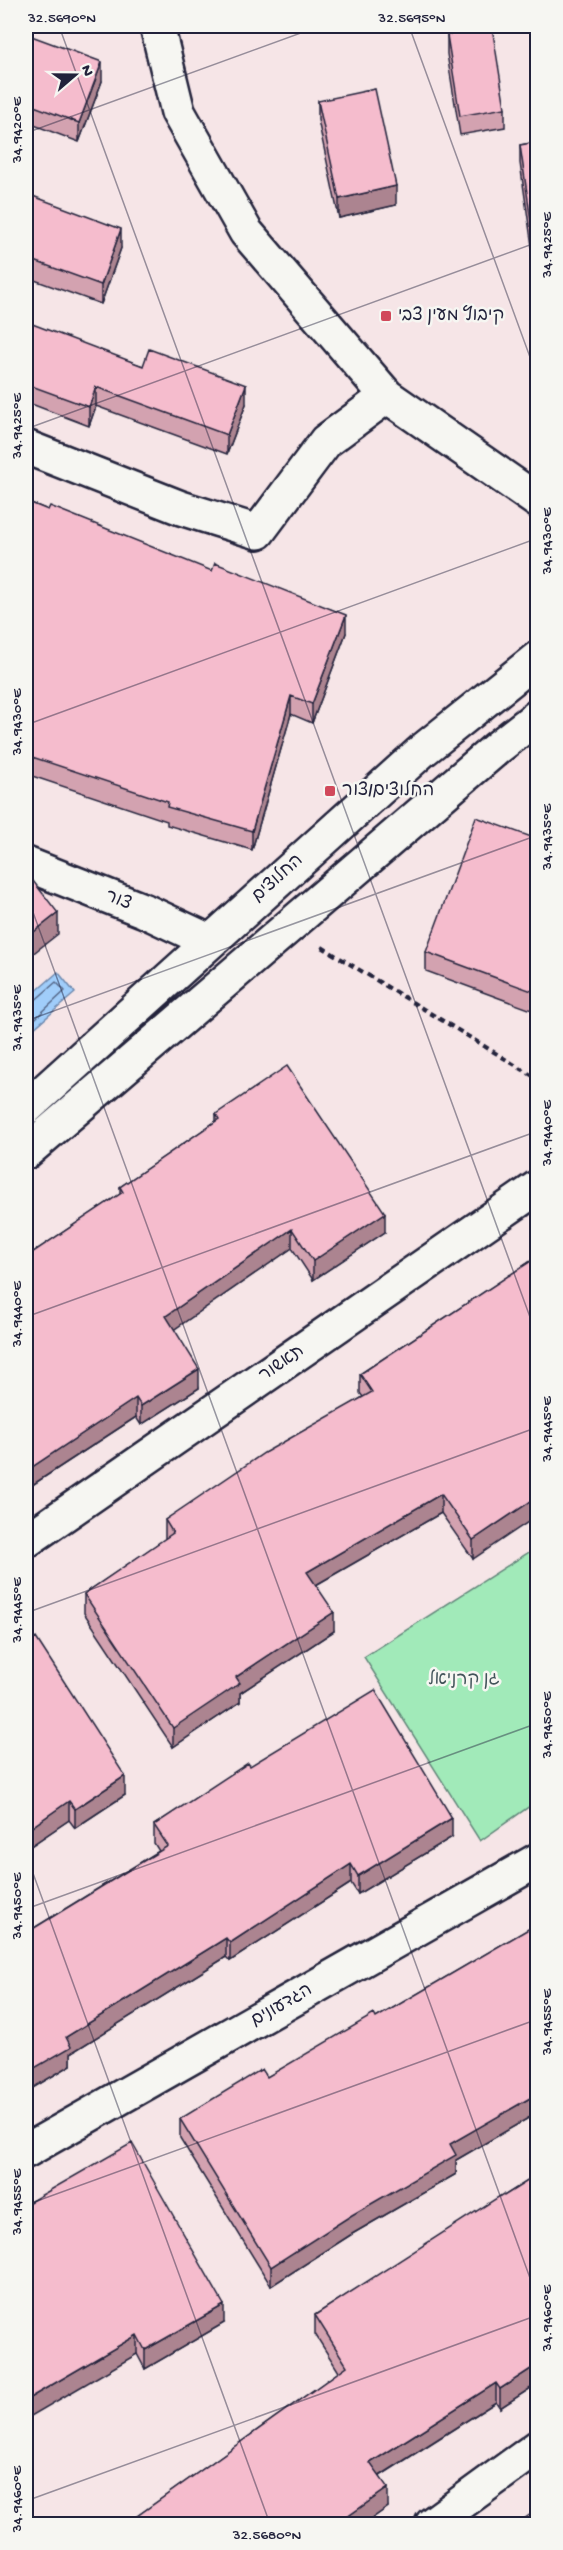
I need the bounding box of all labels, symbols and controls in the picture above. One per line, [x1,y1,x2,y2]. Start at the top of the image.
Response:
text: 32.5690°N [27,10,96,28]
text: 32.5695°N [377,10,446,28]
north arrow [45,45,105,105]
text: N [75,63,97,80]
text: 34.9420°E [9,96,27,164]
text: 34.9425°E [539,212,557,279]
place label: קיבוץ מעין צבי [398,305,504,327]
marker: קיבוץ מעין צבי [379,309,393,323]
text: 34.9425°E [9,393,27,460]
text: 34.9430°E [539,507,557,575]
text: 34.9430°E [9,688,27,756]
place label: החלוצים/צור [342,780,434,802]
marker: החלוצים/צור [323,784,337,798]
text: 34.9435°E [539,803,557,871]
street label: החלוצים [247,850,308,907]
street label: צור [102,886,134,916]
text: 34.9435°E [9,984,27,1052]
text: 34.9440°E [539,1099,557,1167]
text: 34.9440°E [9,1280,27,1348]
street label: תאשור [255,1341,309,1387]
text: 34.9445°E [539,1396,557,1463]
text: 34.9445°E [9,1577,27,1644]
park label: גן קרניאל [428,1669,500,1691]
text: 34.9450°E [539,1691,557,1759]
text: 34.9450°E [9,1872,27,1940]
street label: הגדעונים [247,1980,317,2032]
text: 34.9455°E [539,1988,557,2056]
text: 34.9455°E [9,2168,27,2236]
text: 34.9460°E [539,2284,557,2352]
text: 34.9460°E [9,2465,27,2533]
text: 32.5680°N [232,2527,302,2545]

